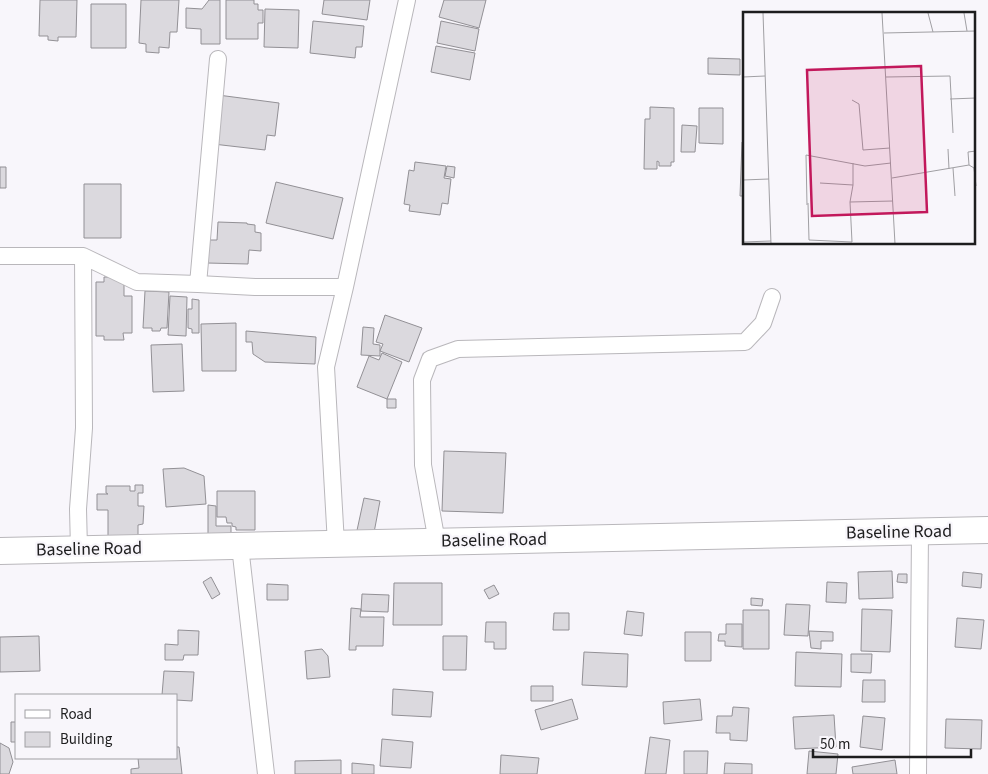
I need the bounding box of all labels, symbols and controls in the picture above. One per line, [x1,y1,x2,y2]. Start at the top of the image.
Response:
inset map [743,12,976,245]
street label: Baseline Road [846,519,952,545]
street label: Baseline Road [441,527,547,553]
street label: Baseline Road [36,536,142,562]
legend [15,694,178,759]
text: Road [60,704,92,725]
scale bar [813,726,970,758]
text: Building [60,729,113,750]
text: 50 m [820,734,850,755]

